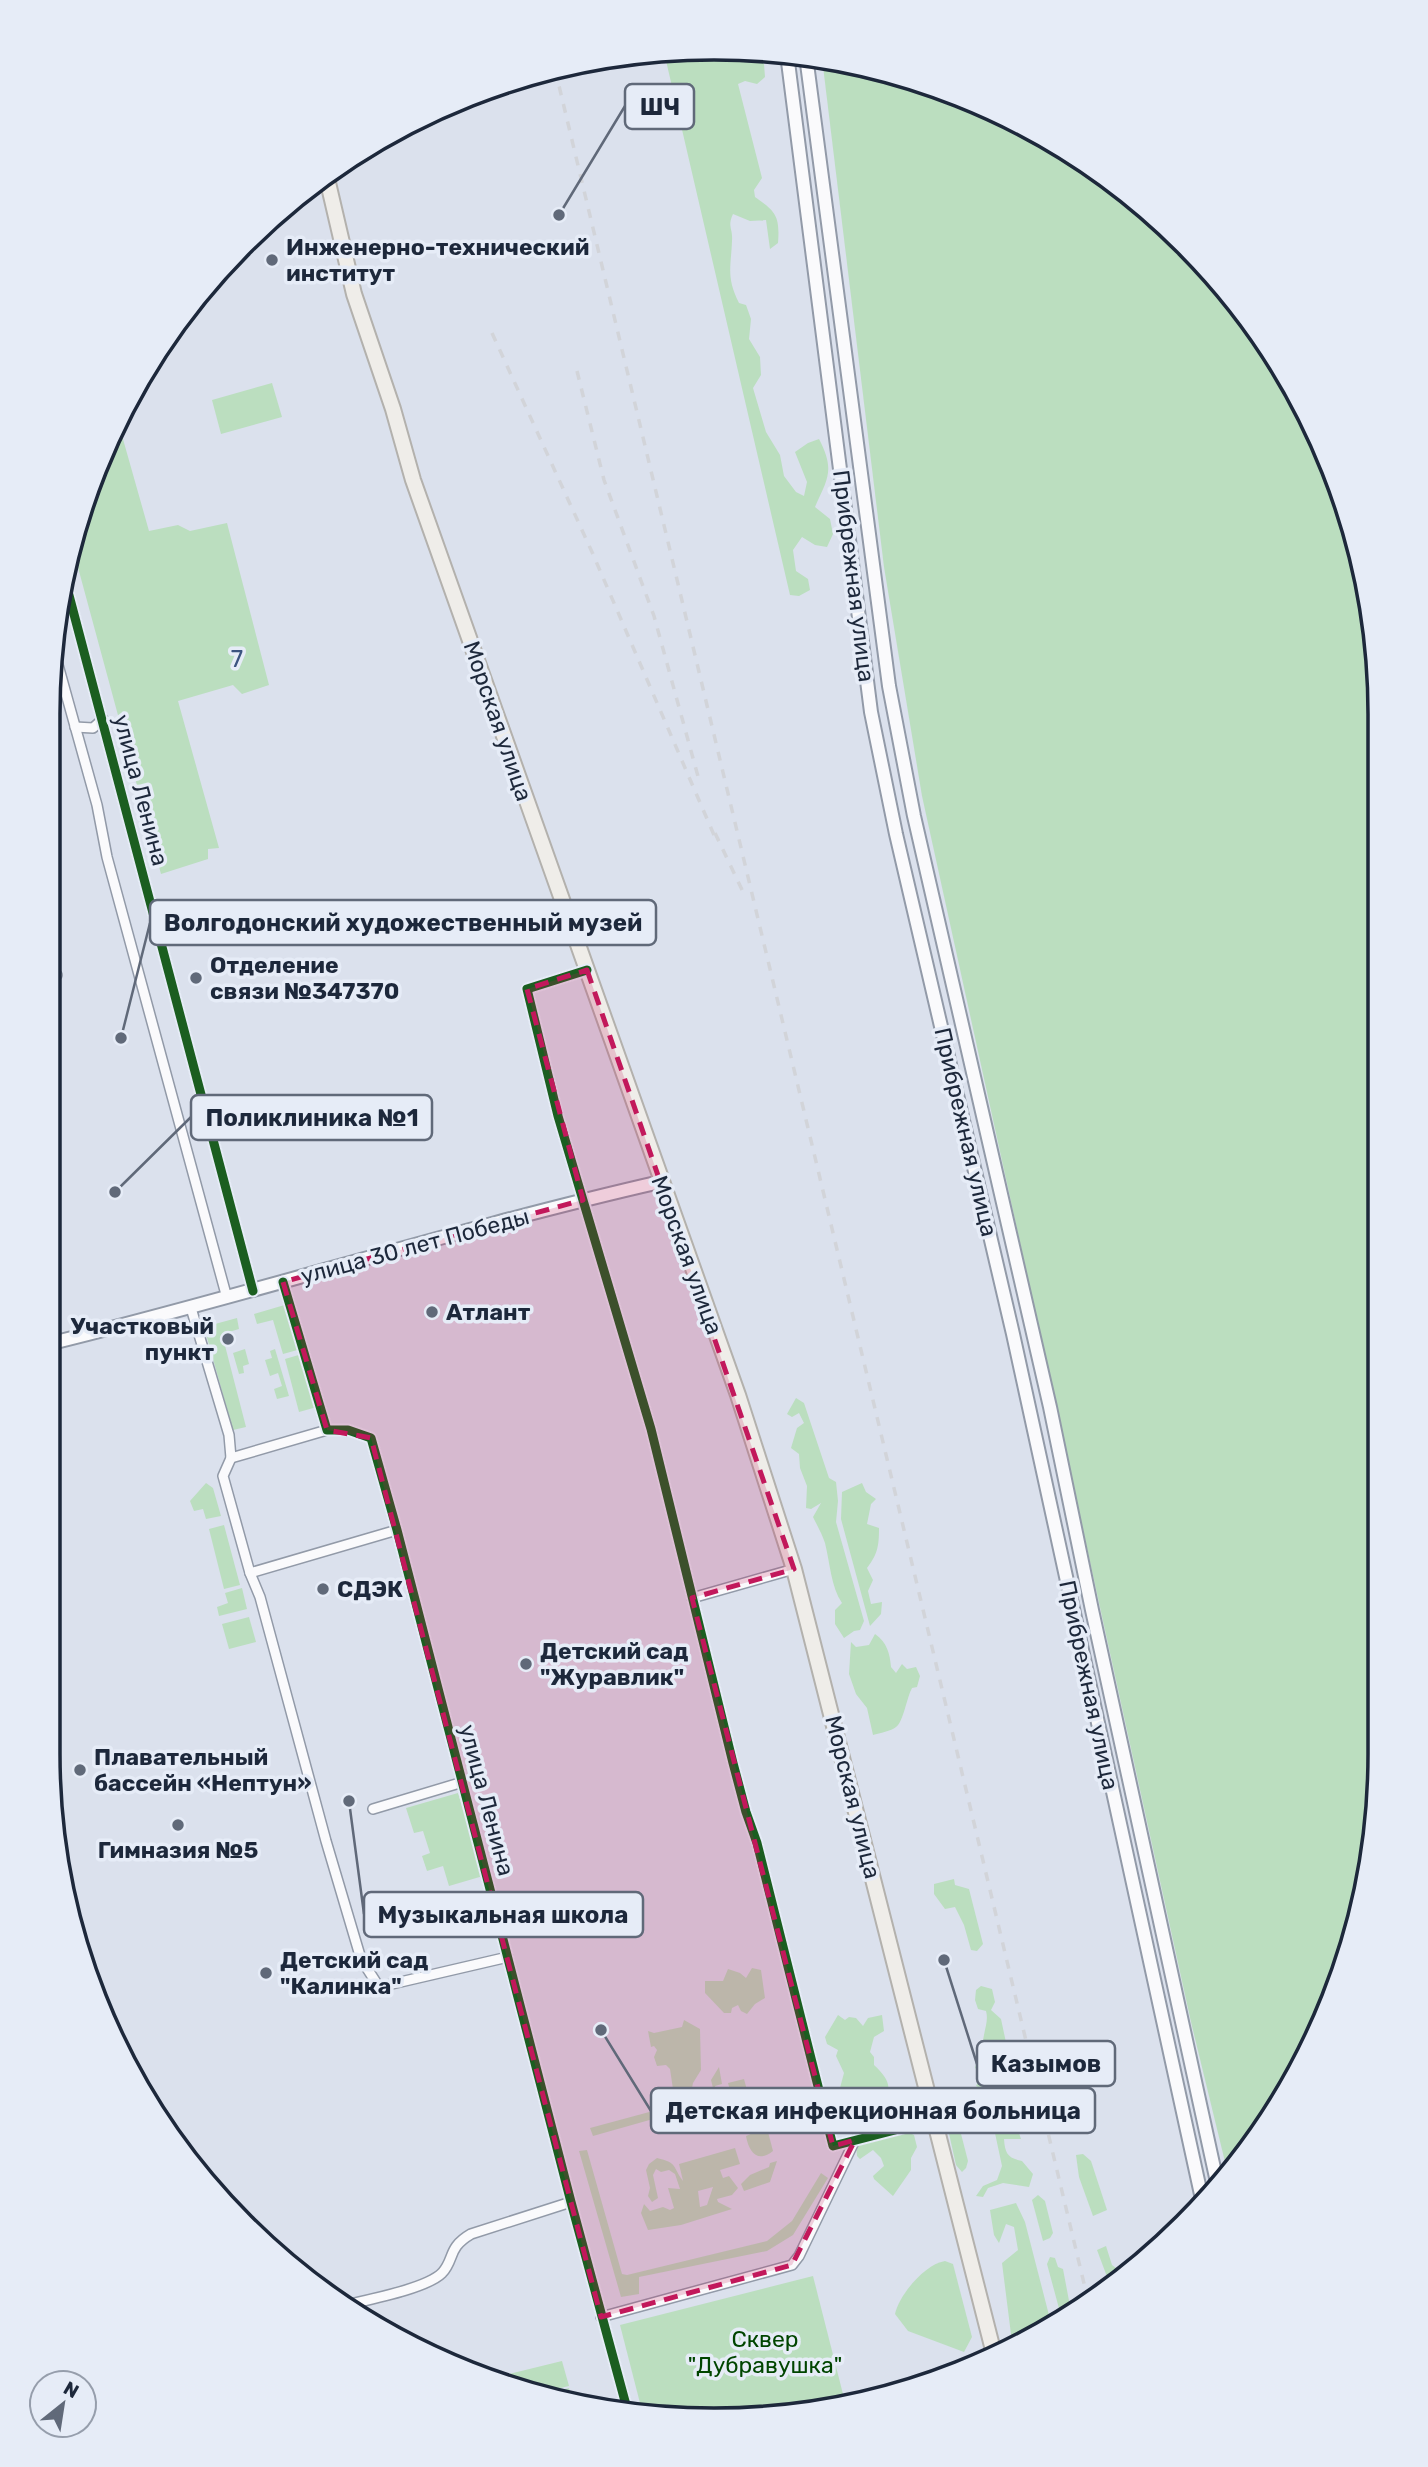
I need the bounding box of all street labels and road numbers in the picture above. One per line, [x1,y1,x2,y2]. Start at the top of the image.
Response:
street label: Прибрежная улица [827,468,881,684]
street label: Морская улица [458,637,538,805]
street label: улица Ленина [107,711,175,869]
street label: Прибрежная улица [928,1025,1004,1239]
street label: Морская улица [645,1172,729,1338]
street label: улица 30 лет Победы [298,1202,532,1290]
street label: Прибрежная улица [1053,1578,1125,1792]
street label: Морская улица [819,1712,887,1882]
street label: улица Ленина [453,1721,521,1879]

